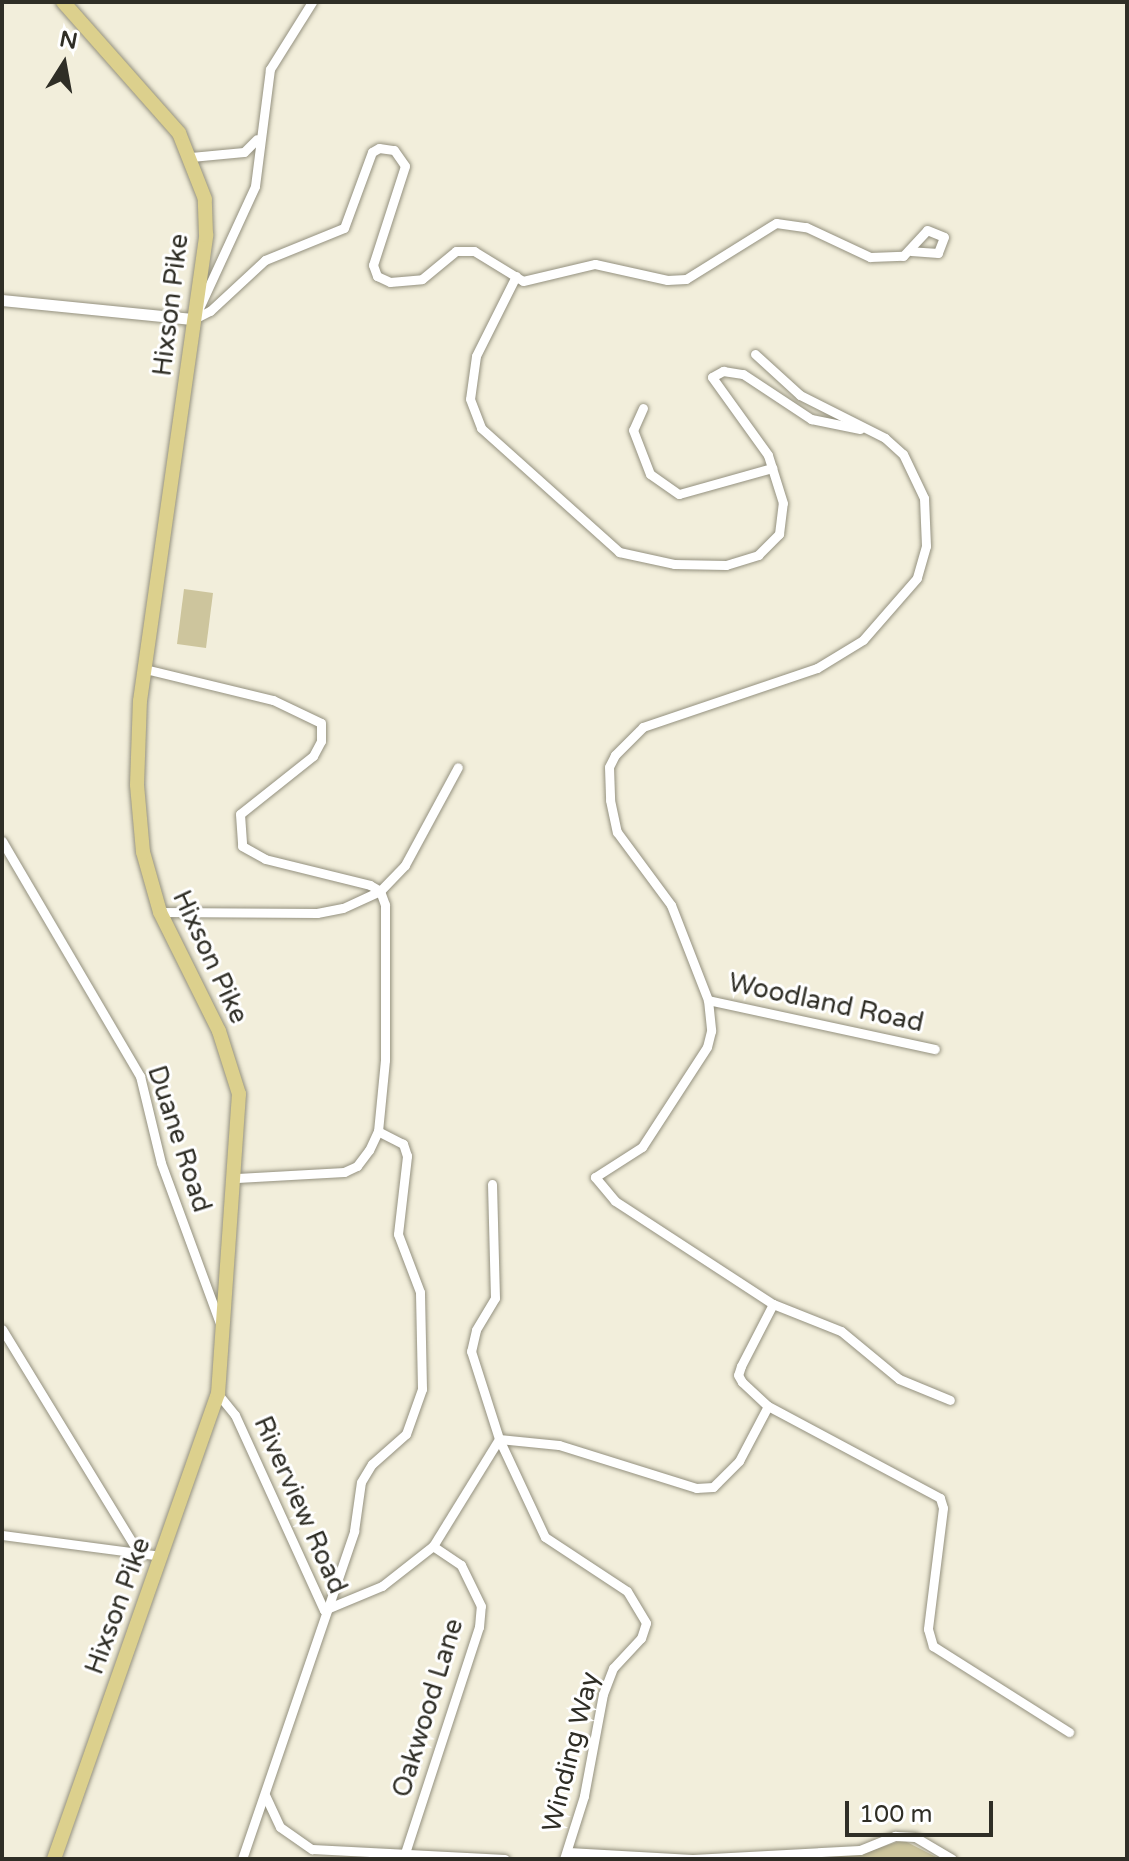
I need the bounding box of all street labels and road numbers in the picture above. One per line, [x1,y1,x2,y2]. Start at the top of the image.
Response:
street label: Hixson Pike [147,232,195,378]
street label: Hixson Pike [166,886,254,1028]
street label: Woodland Road [726,967,926,1039]
street label: Duane Road [141,1062,217,1216]
street label: Riverview Road [247,1412,353,1598]
street label: Hixson Pike [79,1533,157,1679]
street label: Oakwood Lane [386,1615,470,1801]
street label: Winding Way [536,1669,606,1835]

